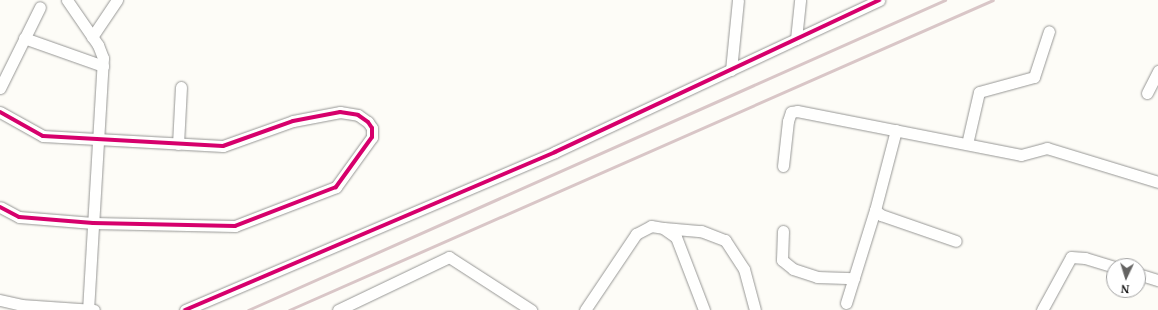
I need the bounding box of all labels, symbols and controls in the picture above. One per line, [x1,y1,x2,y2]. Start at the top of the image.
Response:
north arrow [1106,258,1146,298]
text: N [1120,282,1130,297]

